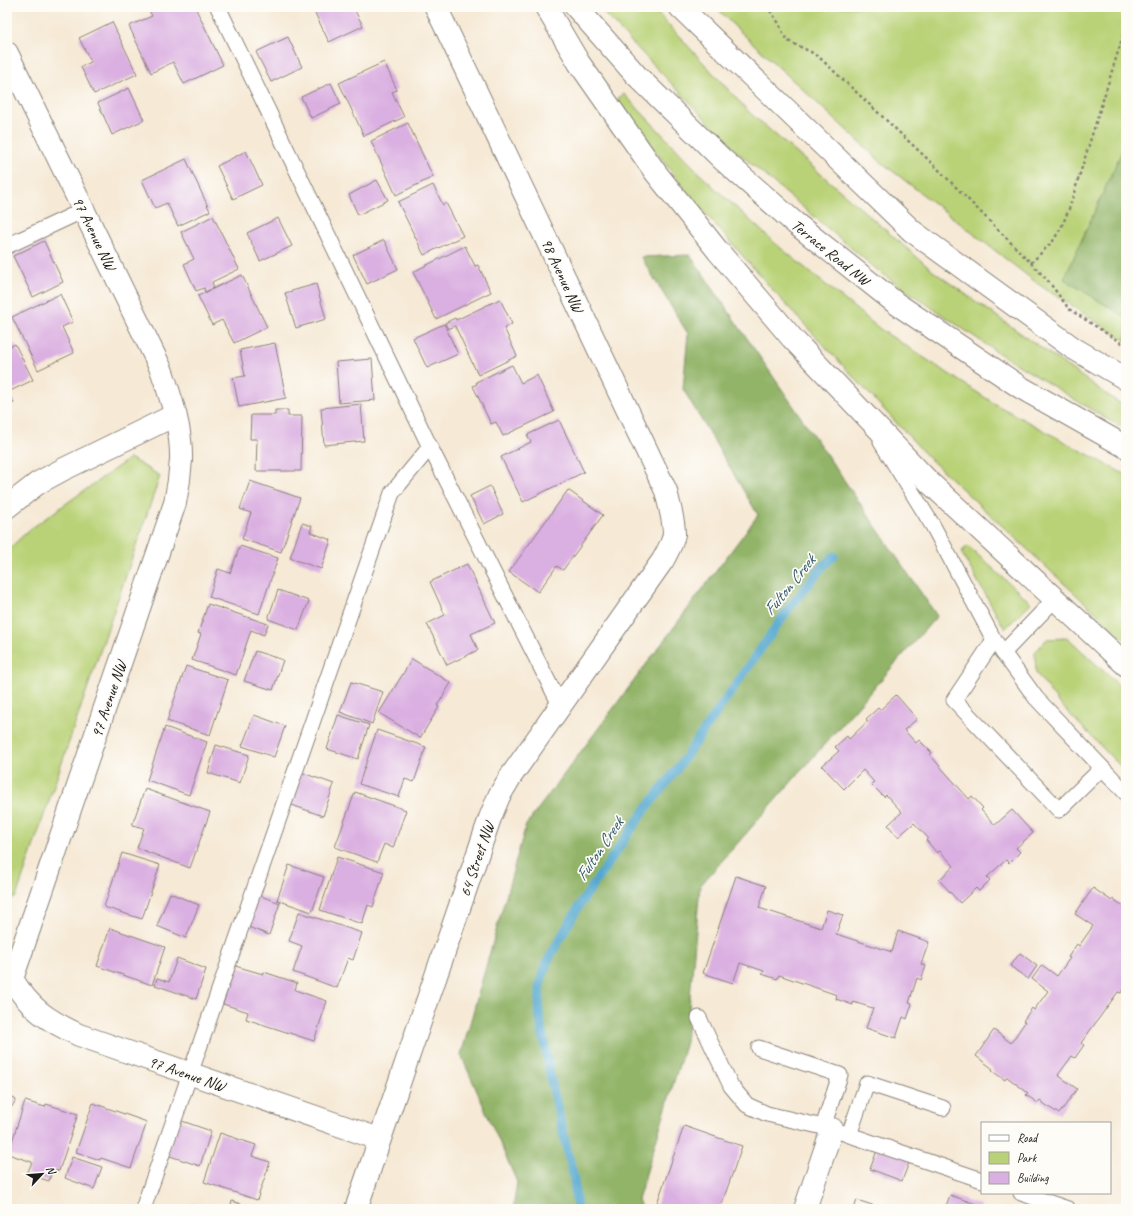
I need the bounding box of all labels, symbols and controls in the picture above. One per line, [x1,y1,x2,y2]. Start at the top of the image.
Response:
street label: 97 Avenue NW [68,193,121,275]
street label: Terrace Road NW [787,215,875,292]
street label: 98 Avenue NW [536,235,589,317]
water label: Fulton Creek [759,549,822,620]
street label: 97 Avenue NW [86,657,132,740]
water label: Fulton Creek [571,811,630,885]
street label: 64 Street NW [455,818,500,900]
street label: 97 Avenue NW [146,1051,229,1097]
legend [981,1122,1111,1194]
text: Road [1017,1130,1039,1146]
text: Park [1017,1150,1038,1166]
north arrow [22,1154,62,1194]
text: N [43,1163,60,1178]
text: Building [1017,1170,1049,1186]

